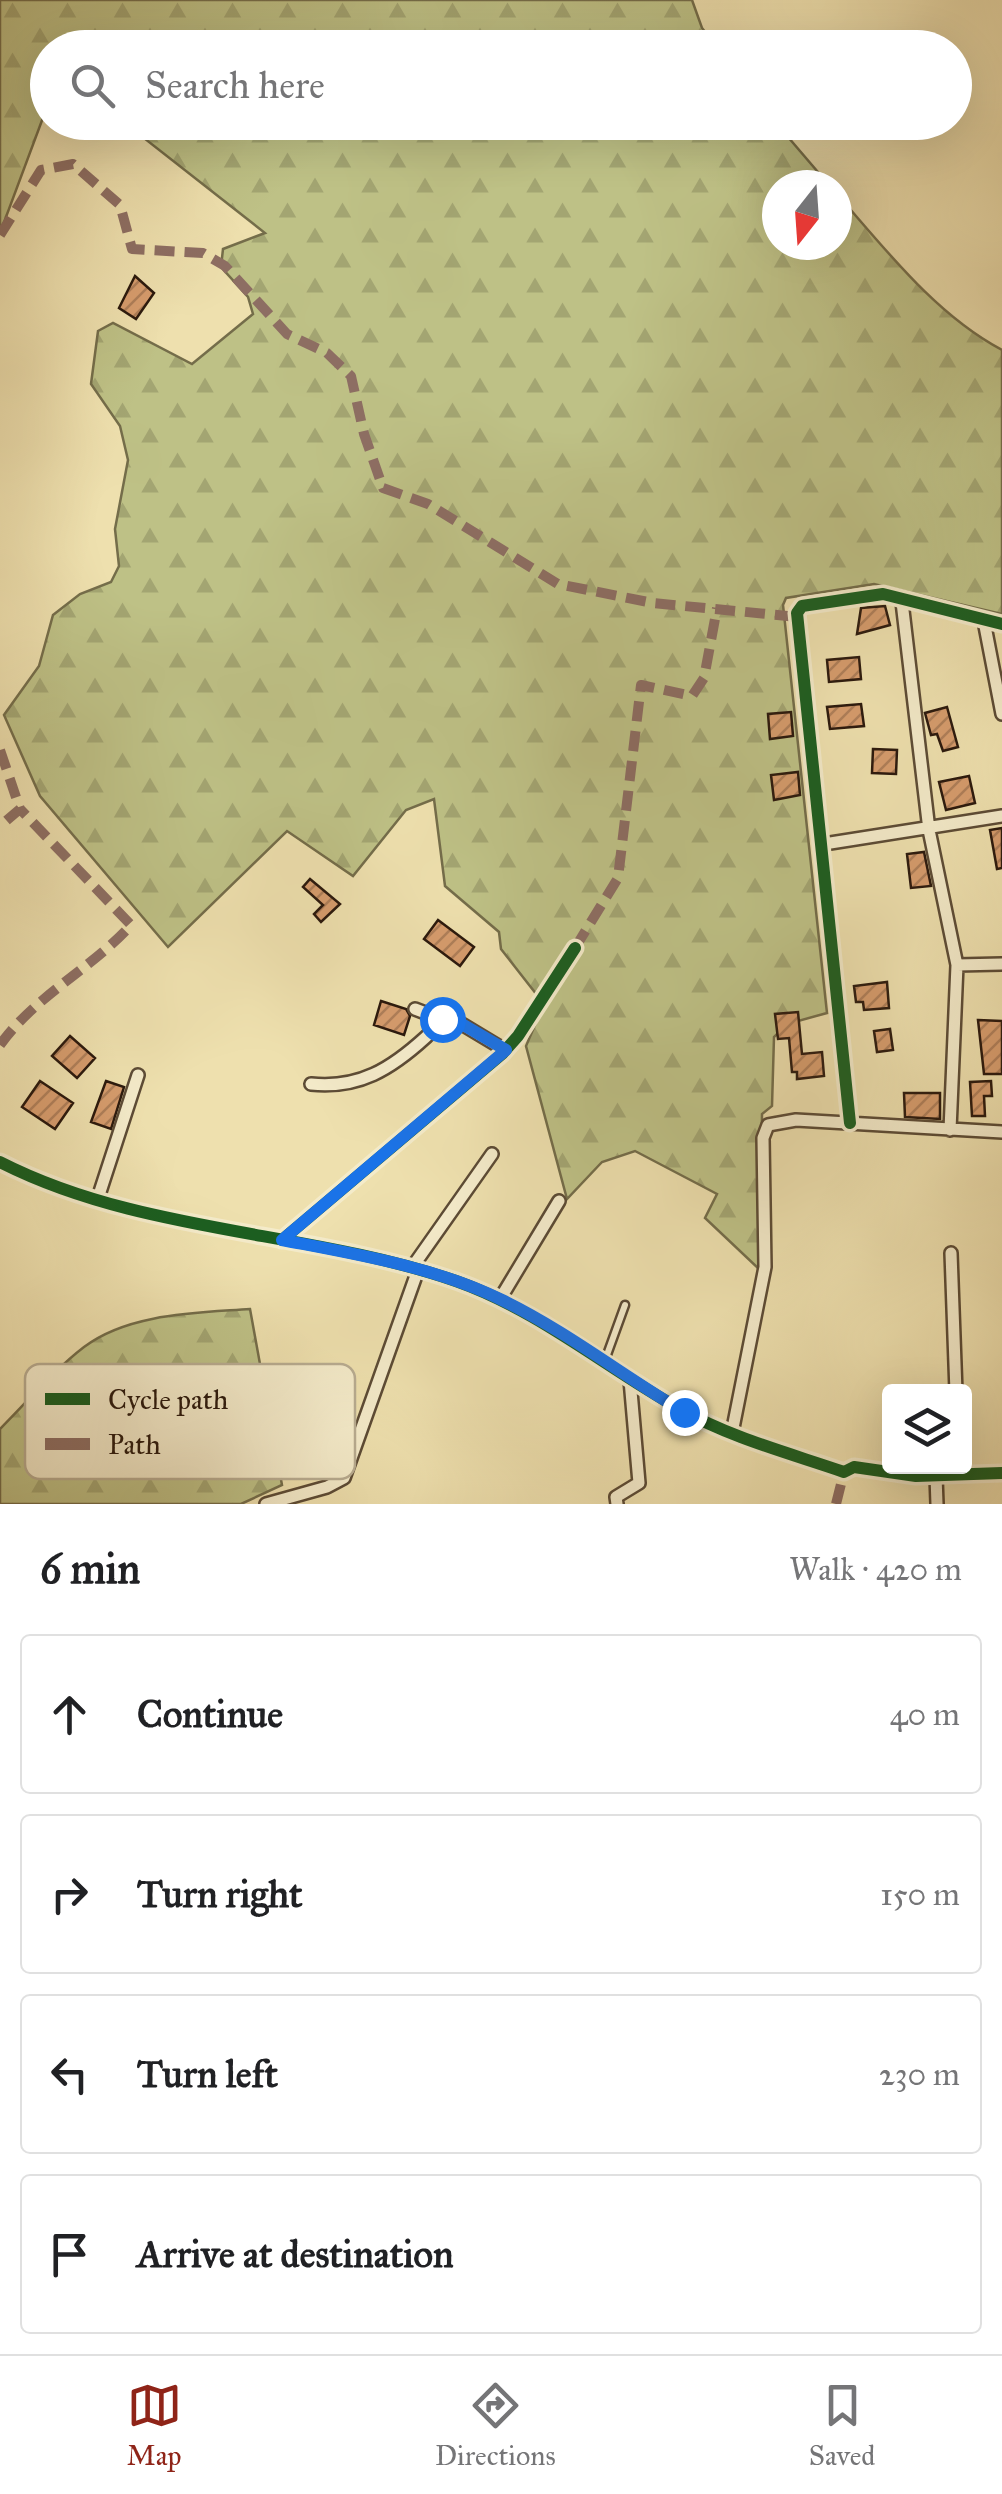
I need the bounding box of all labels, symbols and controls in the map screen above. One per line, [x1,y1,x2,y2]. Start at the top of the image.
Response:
search box [30,30,972,140]
icon: search [65,58,120,113]
text: Search here [145,62,325,108]
north arrow [762,170,852,260]
route start [420,997,466,1043]
legend [25,1364,355,1479]
text: Cycle path [108,1382,229,1417]
map controls [882,1384,972,1474]
button: layers [882,1384,972,1474]
route end [662,1390,708,1436]
text: Path [108,1427,161,1462]
text: 6 min [40,1543,140,1595]
text: Walk · 420 m [789,1550,962,1589]
icon: ahead [42,1687,97,1742]
text: Continue [137,1691,283,1737]
text: 40 m [890,1695,960,1734]
icon: right [42,1867,97,1922]
text: Turn right [137,1871,303,1917]
text: 150 m [880,1875,960,1914]
icon: left [42,2047,97,2102]
text: Turn left [137,2051,278,2097]
text: 230 m [879,2055,960,2094]
icon: arrive [42,2227,97,2282]
text: Arrive at destination [137,2231,454,2277]
tab: Map [127,2378,182,2473]
tab: Directions [435,2378,556,2473]
tab: Saved [809,2378,875,2473]

